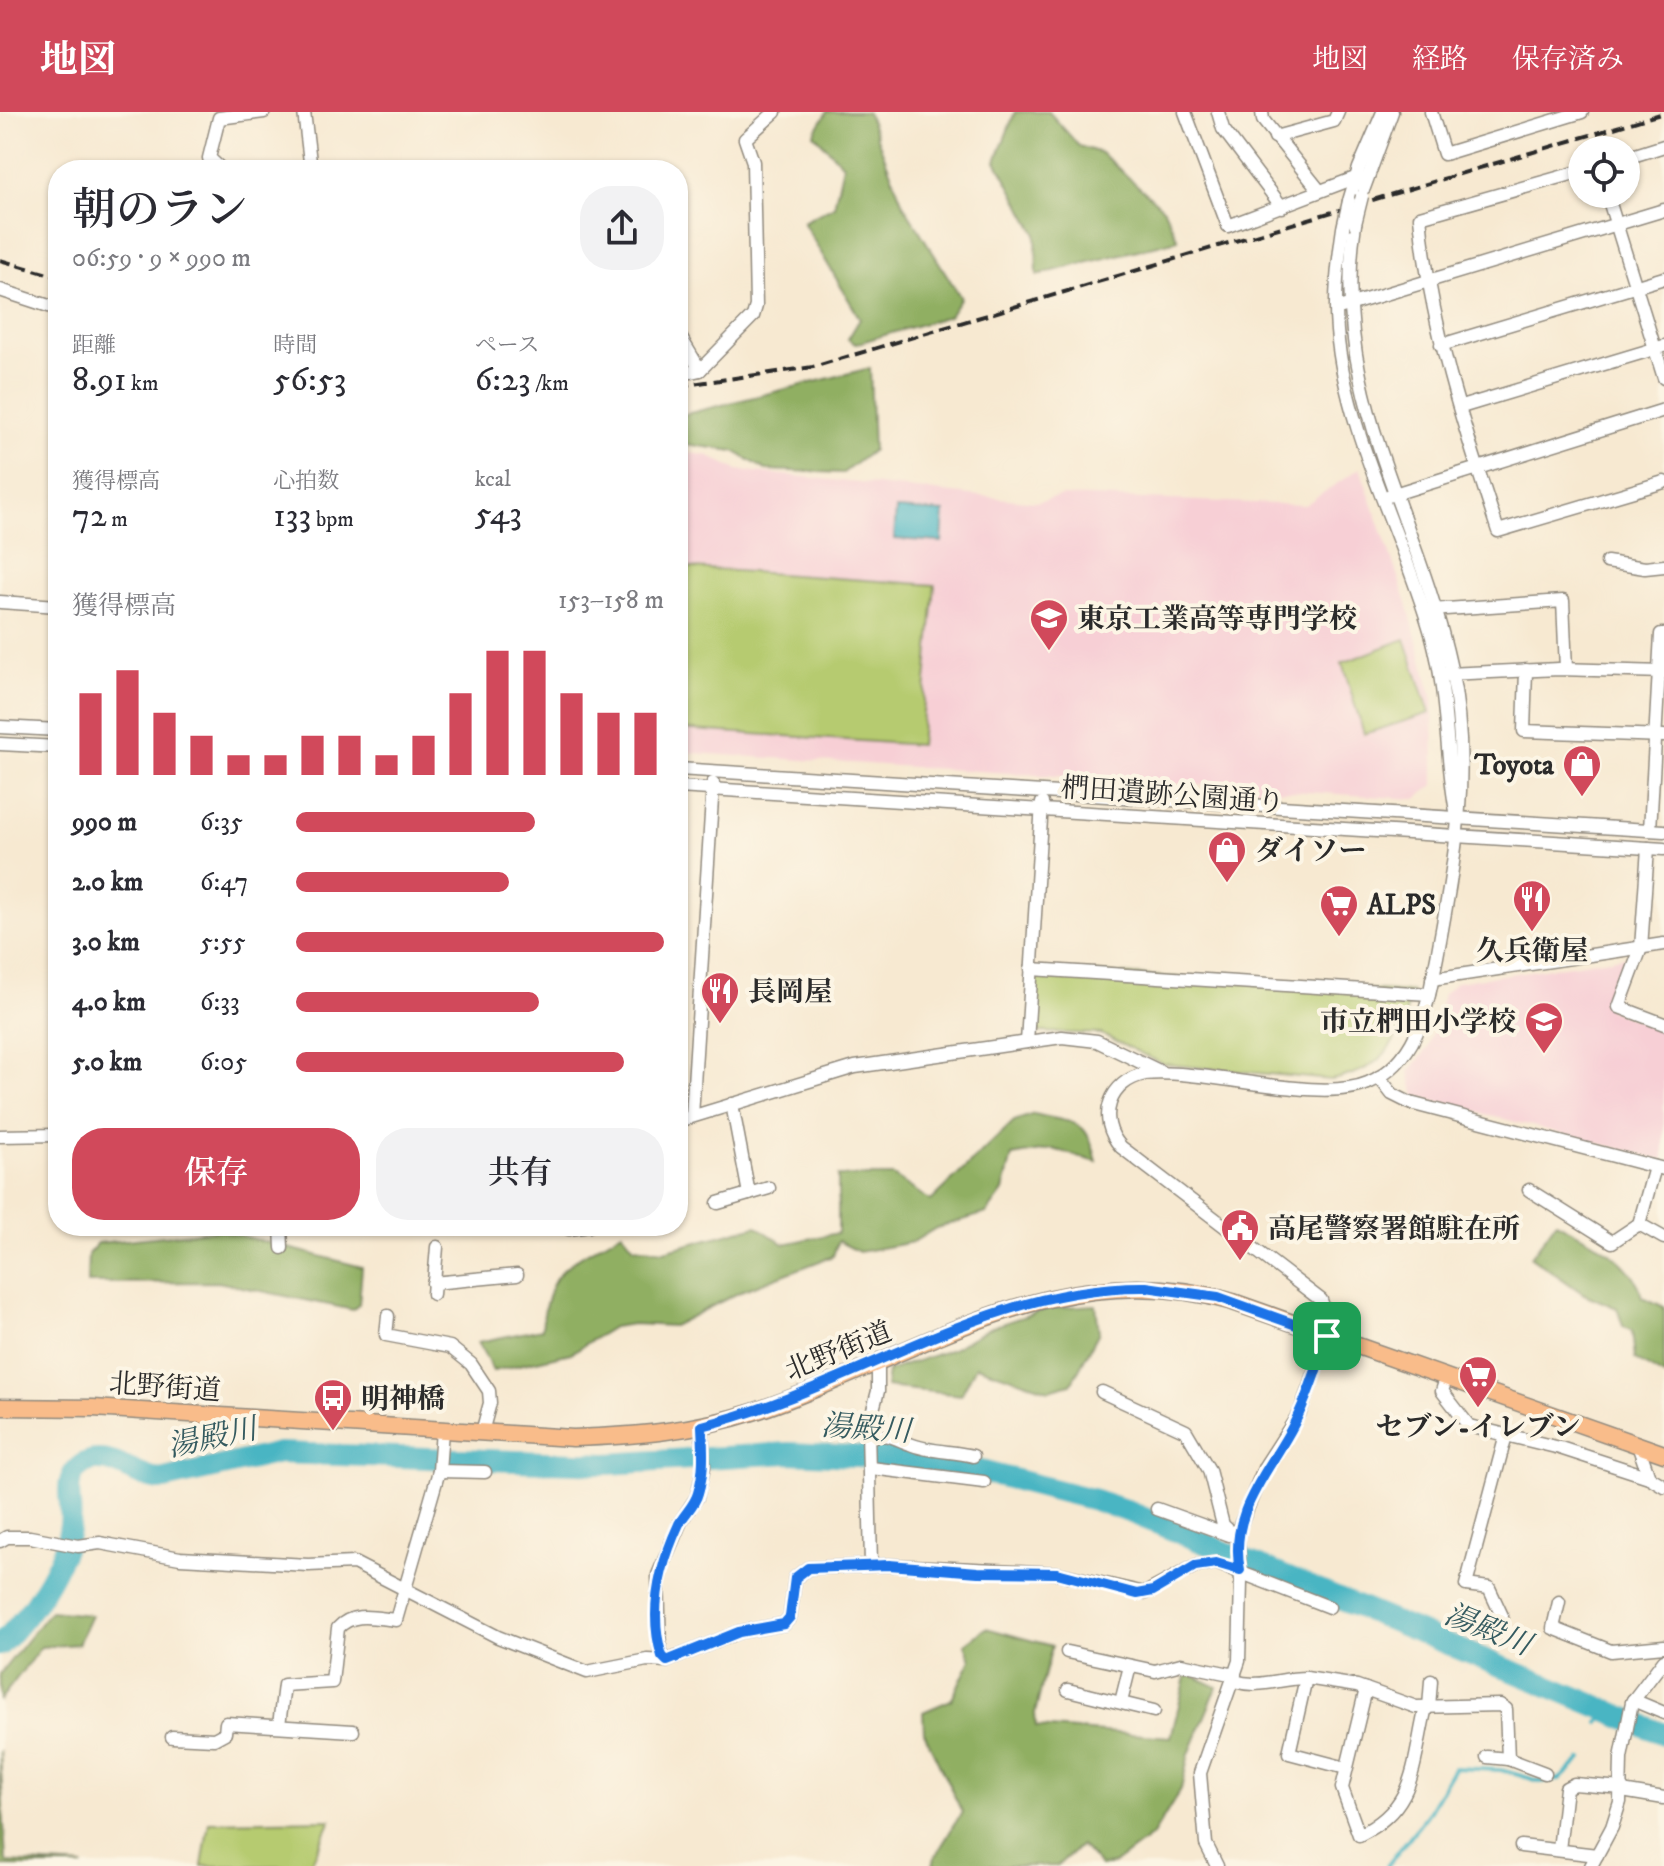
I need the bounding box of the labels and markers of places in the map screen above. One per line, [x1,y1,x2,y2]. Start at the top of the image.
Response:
school or university icon: 東京工業高等専門学校 [1028,597,1070,652]
place label: 東京工業高等専門学校 [1077,602,1357,637]
shop icon: Toyota [1561,743,1603,798]
place label: Toyota [1474,748,1555,783]
shop icon: ダイソー [1206,829,1248,884]
place label: ダイソー [1255,834,1366,869]
restaurant icon: 久兵衛屋 [1511,878,1553,933]
supermarket icon: ALPS [1318,883,1360,938]
place label: ALPS [1366,888,1436,923]
place label: 久兵衛屋 [1476,934,1588,969]
restaurant icon: 長岡屋 [699,970,741,1025]
place label: 長岡屋 [748,975,832,1010]
school or university icon: 市立椚田小学校 [1523,1000,1565,1055]
place label: 市立椚田小学校 [1320,1005,1516,1040]
public building icon: 高尾警察署館駐在所 [1219,1207,1261,1262]
place label: 高尾警察署館駐在所 [1268,1212,1520,1247]
pin [1293,1302,1361,1370]
supermarket icon: セブン-イレブン [1457,1354,1499,1409]
bus stop icon: 明神橋 [312,1377,354,1432]
place label: 明神橋 [361,1382,445,1417]
place label: セブン-イレブン [1375,1410,1581,1445]

